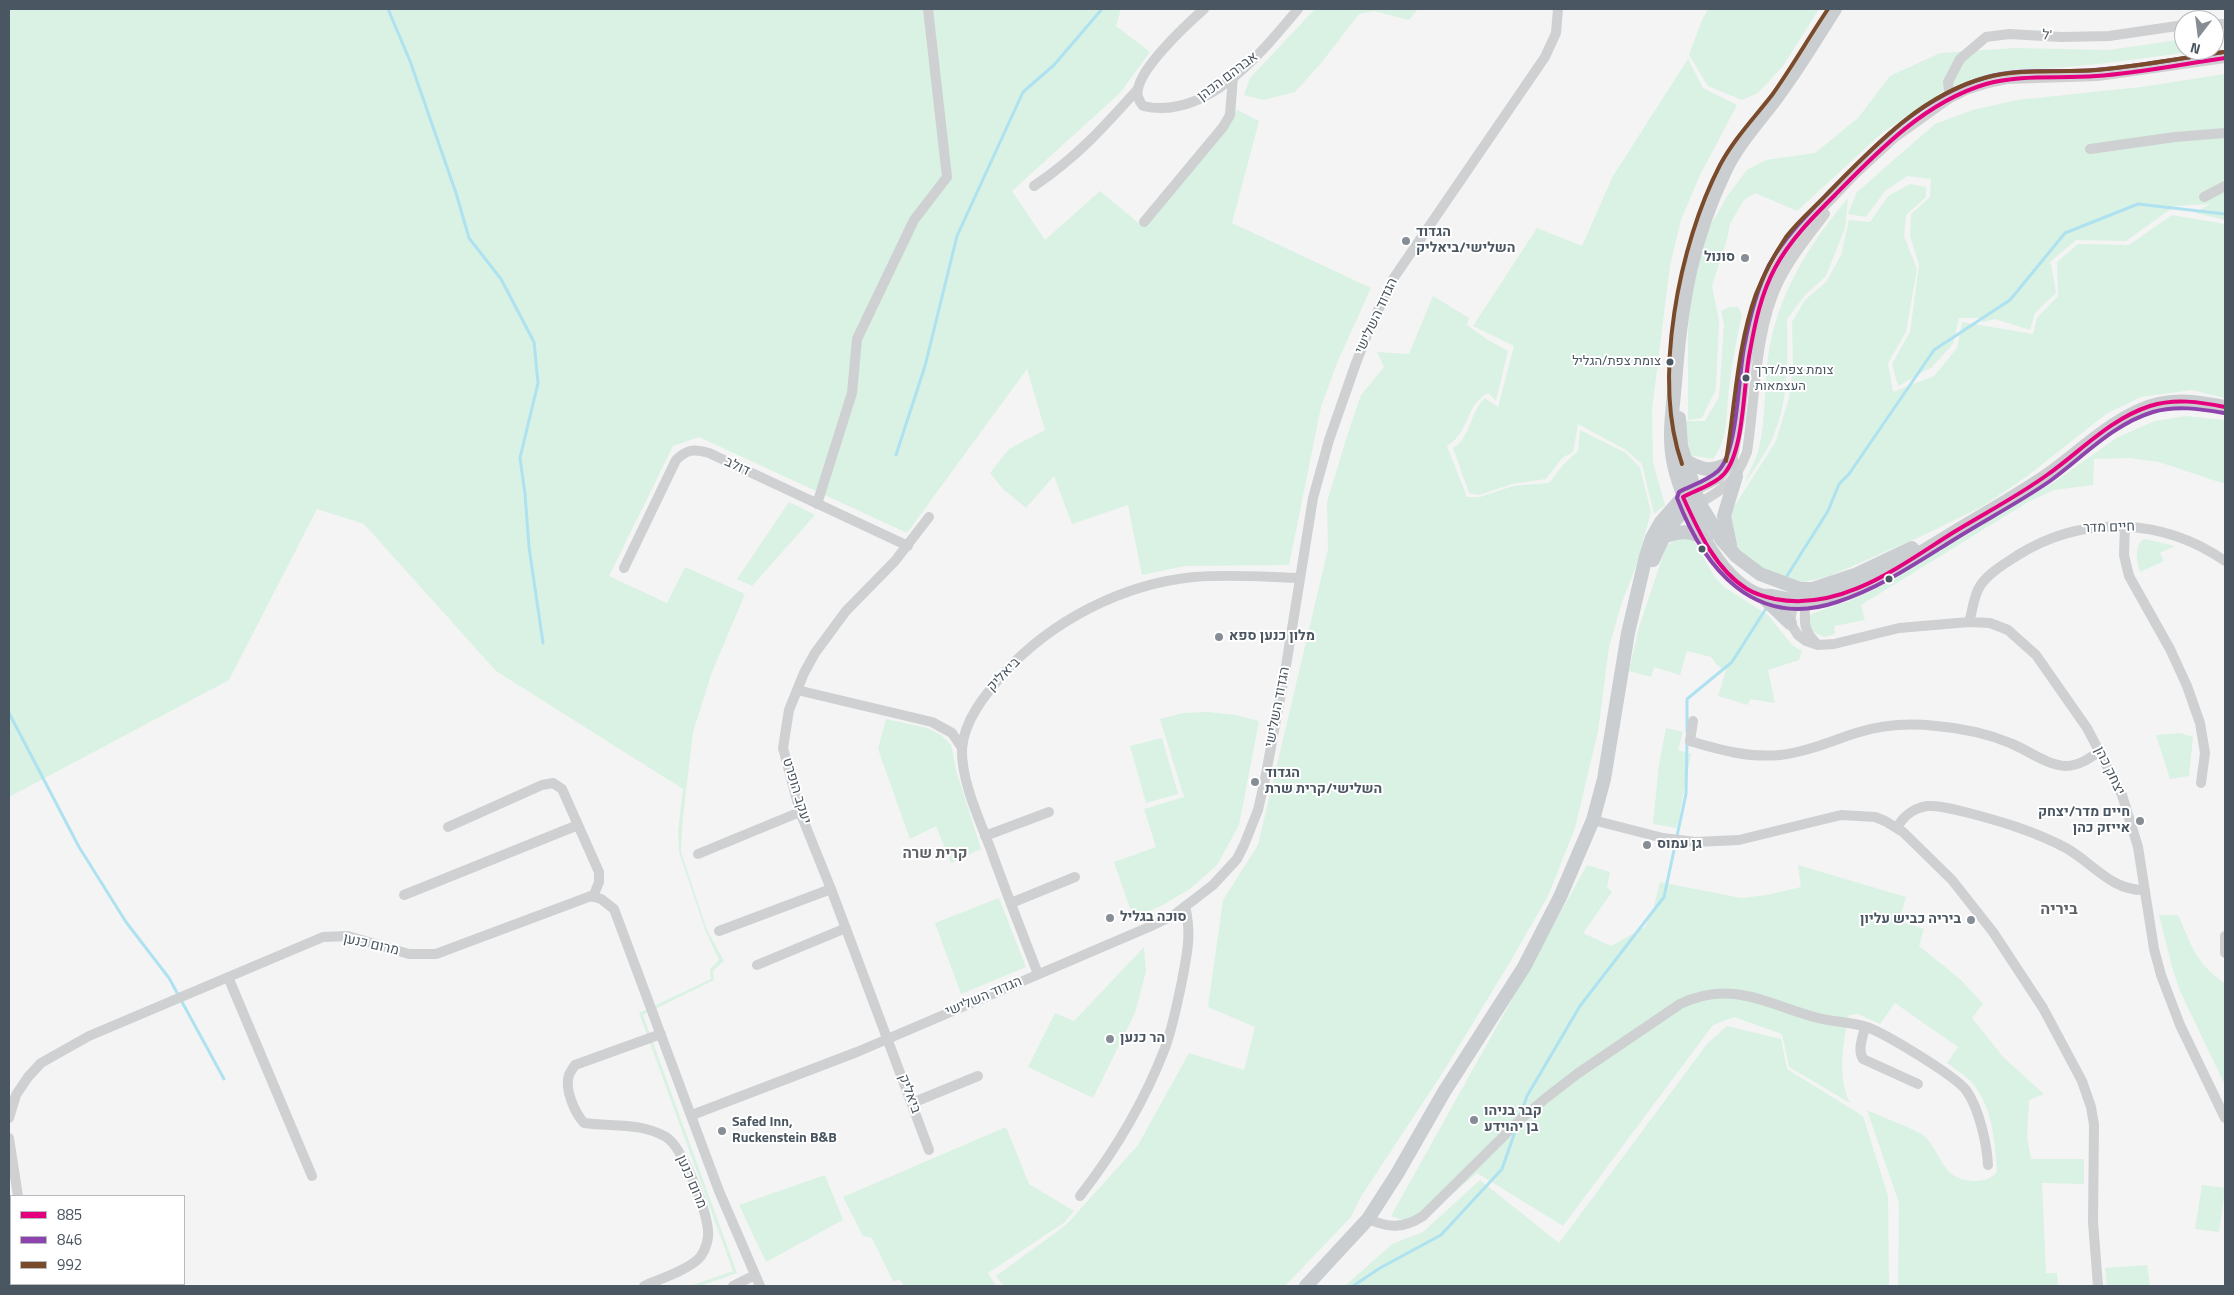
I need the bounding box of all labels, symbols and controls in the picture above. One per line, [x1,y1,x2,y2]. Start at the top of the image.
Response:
north arrow [2174,10,2224,60]
street label: ל' [2041,27,2053,45]
text: N [2188,38,2203,60]
street label: אברהם הכהן [1194,49,1262,105]
place label: הגדוד השלישי/ביאליק [1416,225,1515,258]
marker: הגדוד השלישי/ביאליק [1400,235,1412,247]
place label: סונול [1704,250,1735,266]
marker: סונול [1739,252,1751,264]
street label: הגדוד השלישי [1352,275,1402,357]
place label: צומת צפת/הגליל [1572,354,1661,370]
marker: צומת צפת/הגליל [1665,357,1675,367]
place label: צומת צפת/דרך העצמאות [1755,363,1833,394]
marker: צומת צפת/דרך העצמאות [1741,373,1751,383]
street label: דולב [722,454,752,480]
street label: חיים מדר [2083,519,2135,537]
unlabelled marker [1697,544,1707,554]
unlabelled marker [1884,574,1894,584]
place label: מלון כנען ספא [1229,629,1315,645]
marker: מלון כנען ספא [1213,631,1225,643]
street label: ביאליק [984,655,1024,695]
street label: הגדוד השלישי [1262,665,1294,749]
street label: יצחק כהן [2090,744,2128,798]
street label: יעקב הופרט [778,756,814,826]
place label: הגדוד השלישי/קרית שרת [1265,766,1382,799]
marker: הגדוד השלישי/קרית שרת [1249,776,1261,788]
place label: חיים מדר/יצחק אייזק כהן [2038,805,2130,838]
marker: חיים מדר/יצחק אייזק כהן [2134,815,2146,827]
place label: גן עמוס [1657,837,1702,853]
marker: גן עמוס [1641,839,1653,851]
district label: קרית שרה [903,845,967,863]
district label: ביריה [2040,900,2078,920]
place label: סוכה בגליל [1120,910,1187,926]
marker: סוכה בגליל [1104,912,1116,924]
place label: ביריה כביש עליון [1860,912,1961,928]
marker: ביריה כביש עליון [1965,914,1977,926]
street label: מרום כנען [342,930,400,960]
street label: הגדוד השלישי [943,973,1025,1021]
place label: הר כנען [1120,1031,1165,1047]
marker: הר כנען [1104,1033,1116,1045]
street label: ביאליק [894,1072,924,1116]
place label: קבר בניהו בן יהוידע [1484,1104,1542,1136]
marker: קבר בניהו בן יהוידע [1468,1114,1480,1126]
place label: Safed Inn, Ruckenstein B&B [732,1115,837,1148]
marker: Safed Inn, Ruckenstein B&B [716,1125,728,1137]
street label: מרום כנען [672,1153,710,1211]
legend [10,1195,185,1285]
text: 885 [57,1203,82,1226]
text: 846 [57,1228,82,1251]
text: 992 [57,1253,82,1276]

